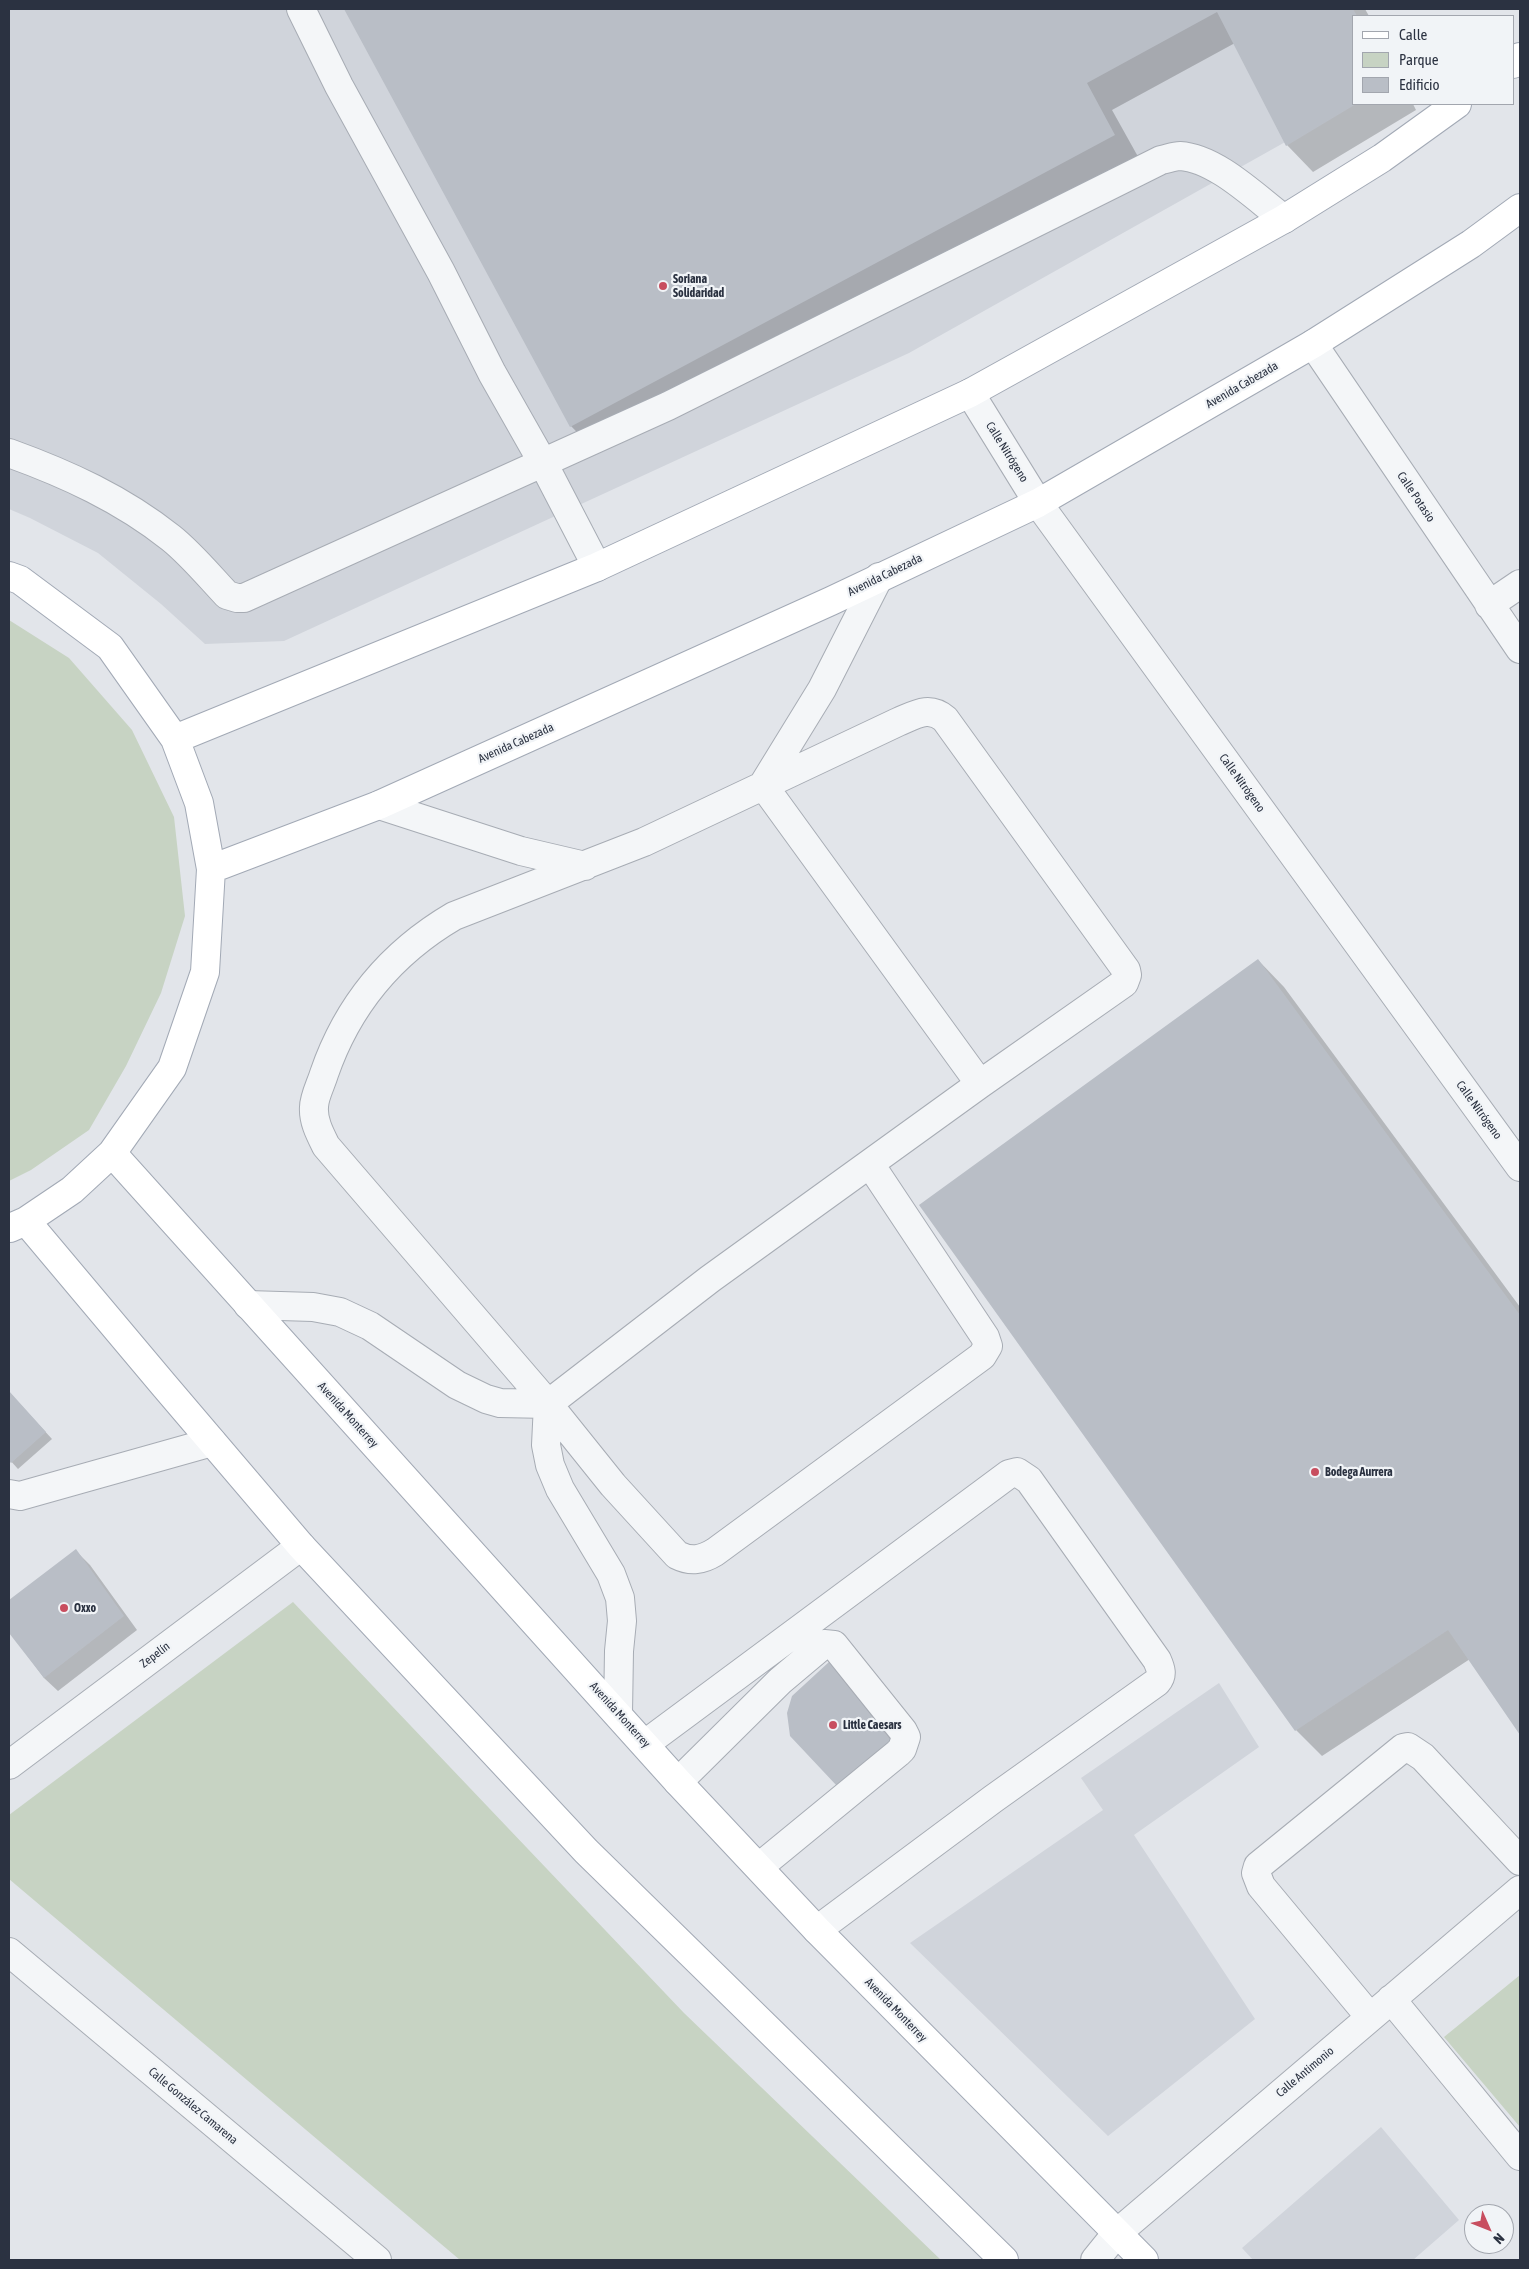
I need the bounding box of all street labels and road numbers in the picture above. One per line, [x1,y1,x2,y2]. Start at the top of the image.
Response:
street label: Avenida Cabezada [1203,359,1281,411]
street label: Calle Nitrógeno [983,419,1031,485]
street label: Calle Potasio [1394,469,1438,525]
street label: Avenida Cabezada [845,551,925,599]
street label: Avenida Cabezada [476,720,556,766]
street label: Calle Nitrógeno [1216,751,1268,815]
street label: Calle Nitrógeno [1453,1078,1505,1142]
street label: Avenida Monterrey [315,1379,381,1451]
street label: Zepelín [137,1639,173,1671]
street label: Avenida Monterrey [587,1679,653,1751]
street label: Avenida Monterrey [862,1975,930,2045]
street label: Calle Antimonio [1273,2044,1337,2100]
street label: Calle González Camarena [145,2064,241,2148]

